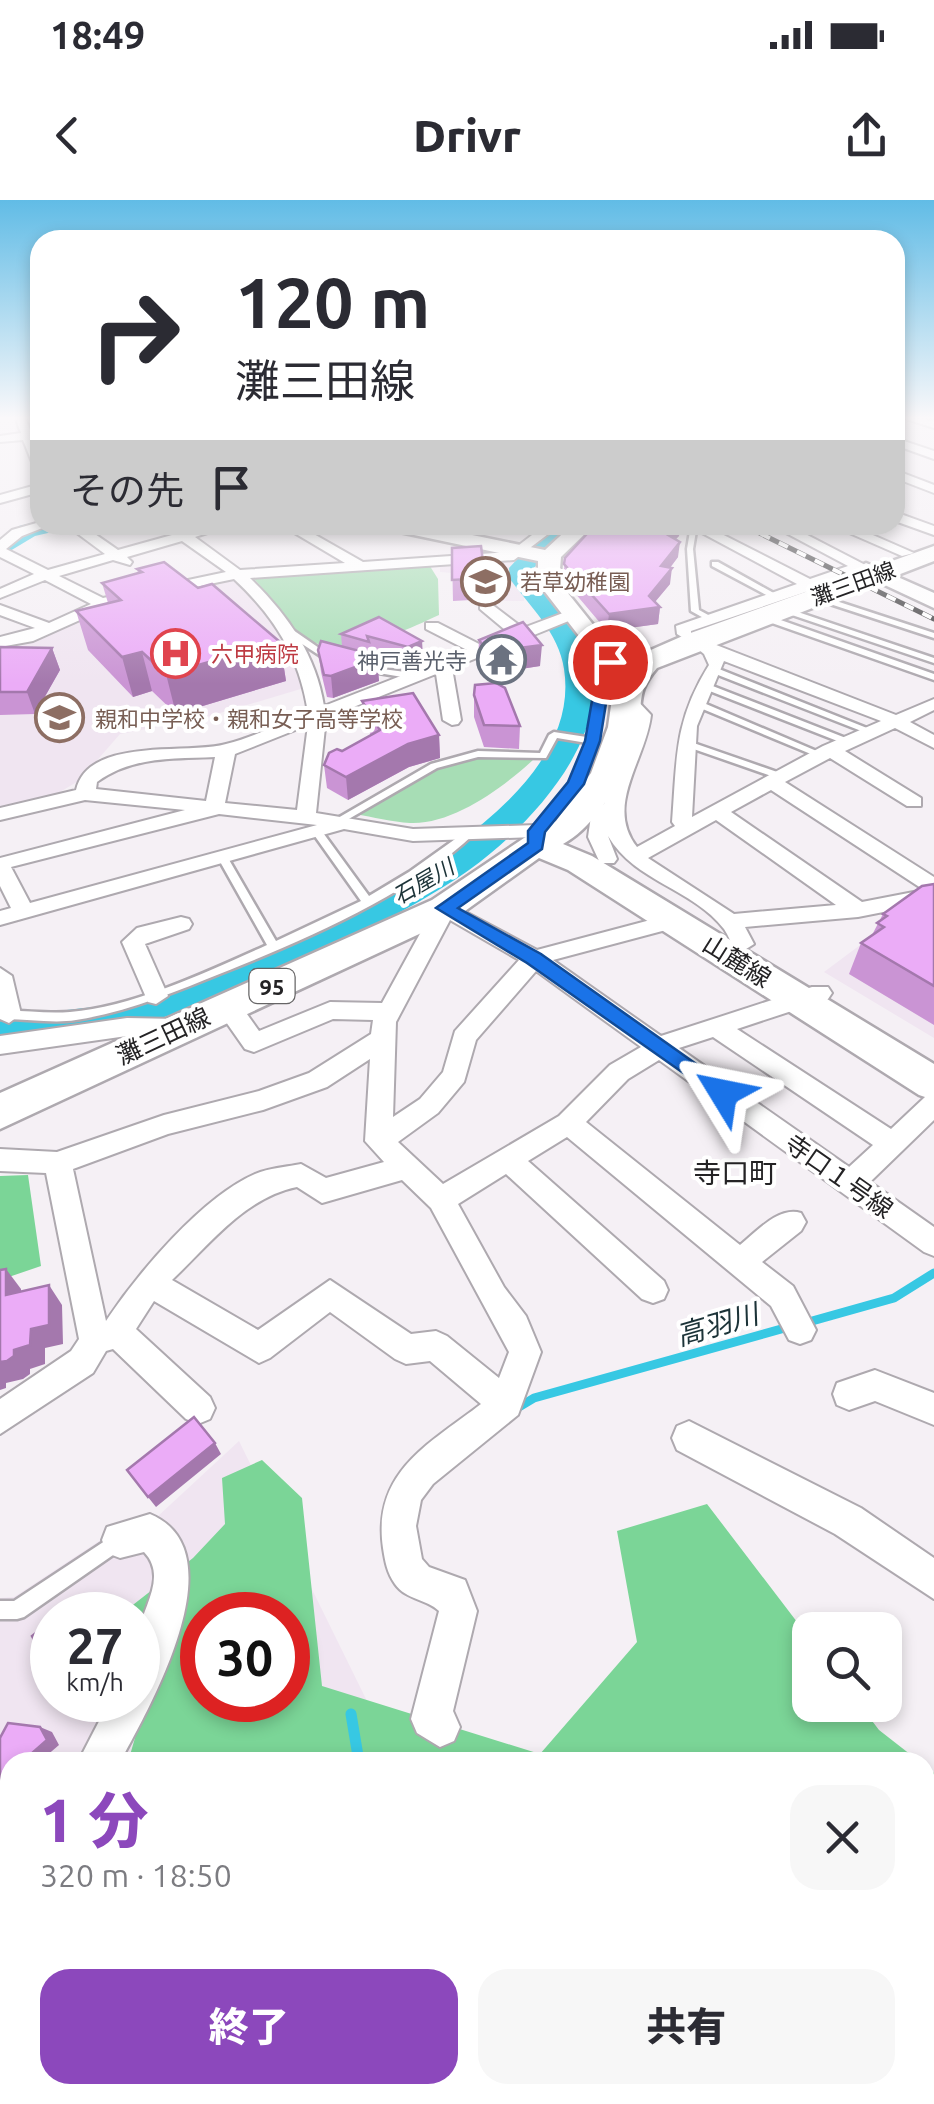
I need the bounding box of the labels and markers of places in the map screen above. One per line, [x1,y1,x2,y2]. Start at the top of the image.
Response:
school or university icon: 若草幼稚園 [459,555,511,607]
place label: 若草幼稚園 [520,569,630,594]
pin [568,620,653,705]
hospital icon: 六甲病院 [150,627,202,679]
temple icon: 神戸善光寺 [476,634,528,686]
place label: 六甲病院 [211,641,299,666]
place label: 神戸善光寺 [357,648,467,673]
school or university icon: 親和中学校・親和女子高等学校 [34,692,86,744]
place label: 親和中学校・親和女子高等学校 [95,706,403,731]

